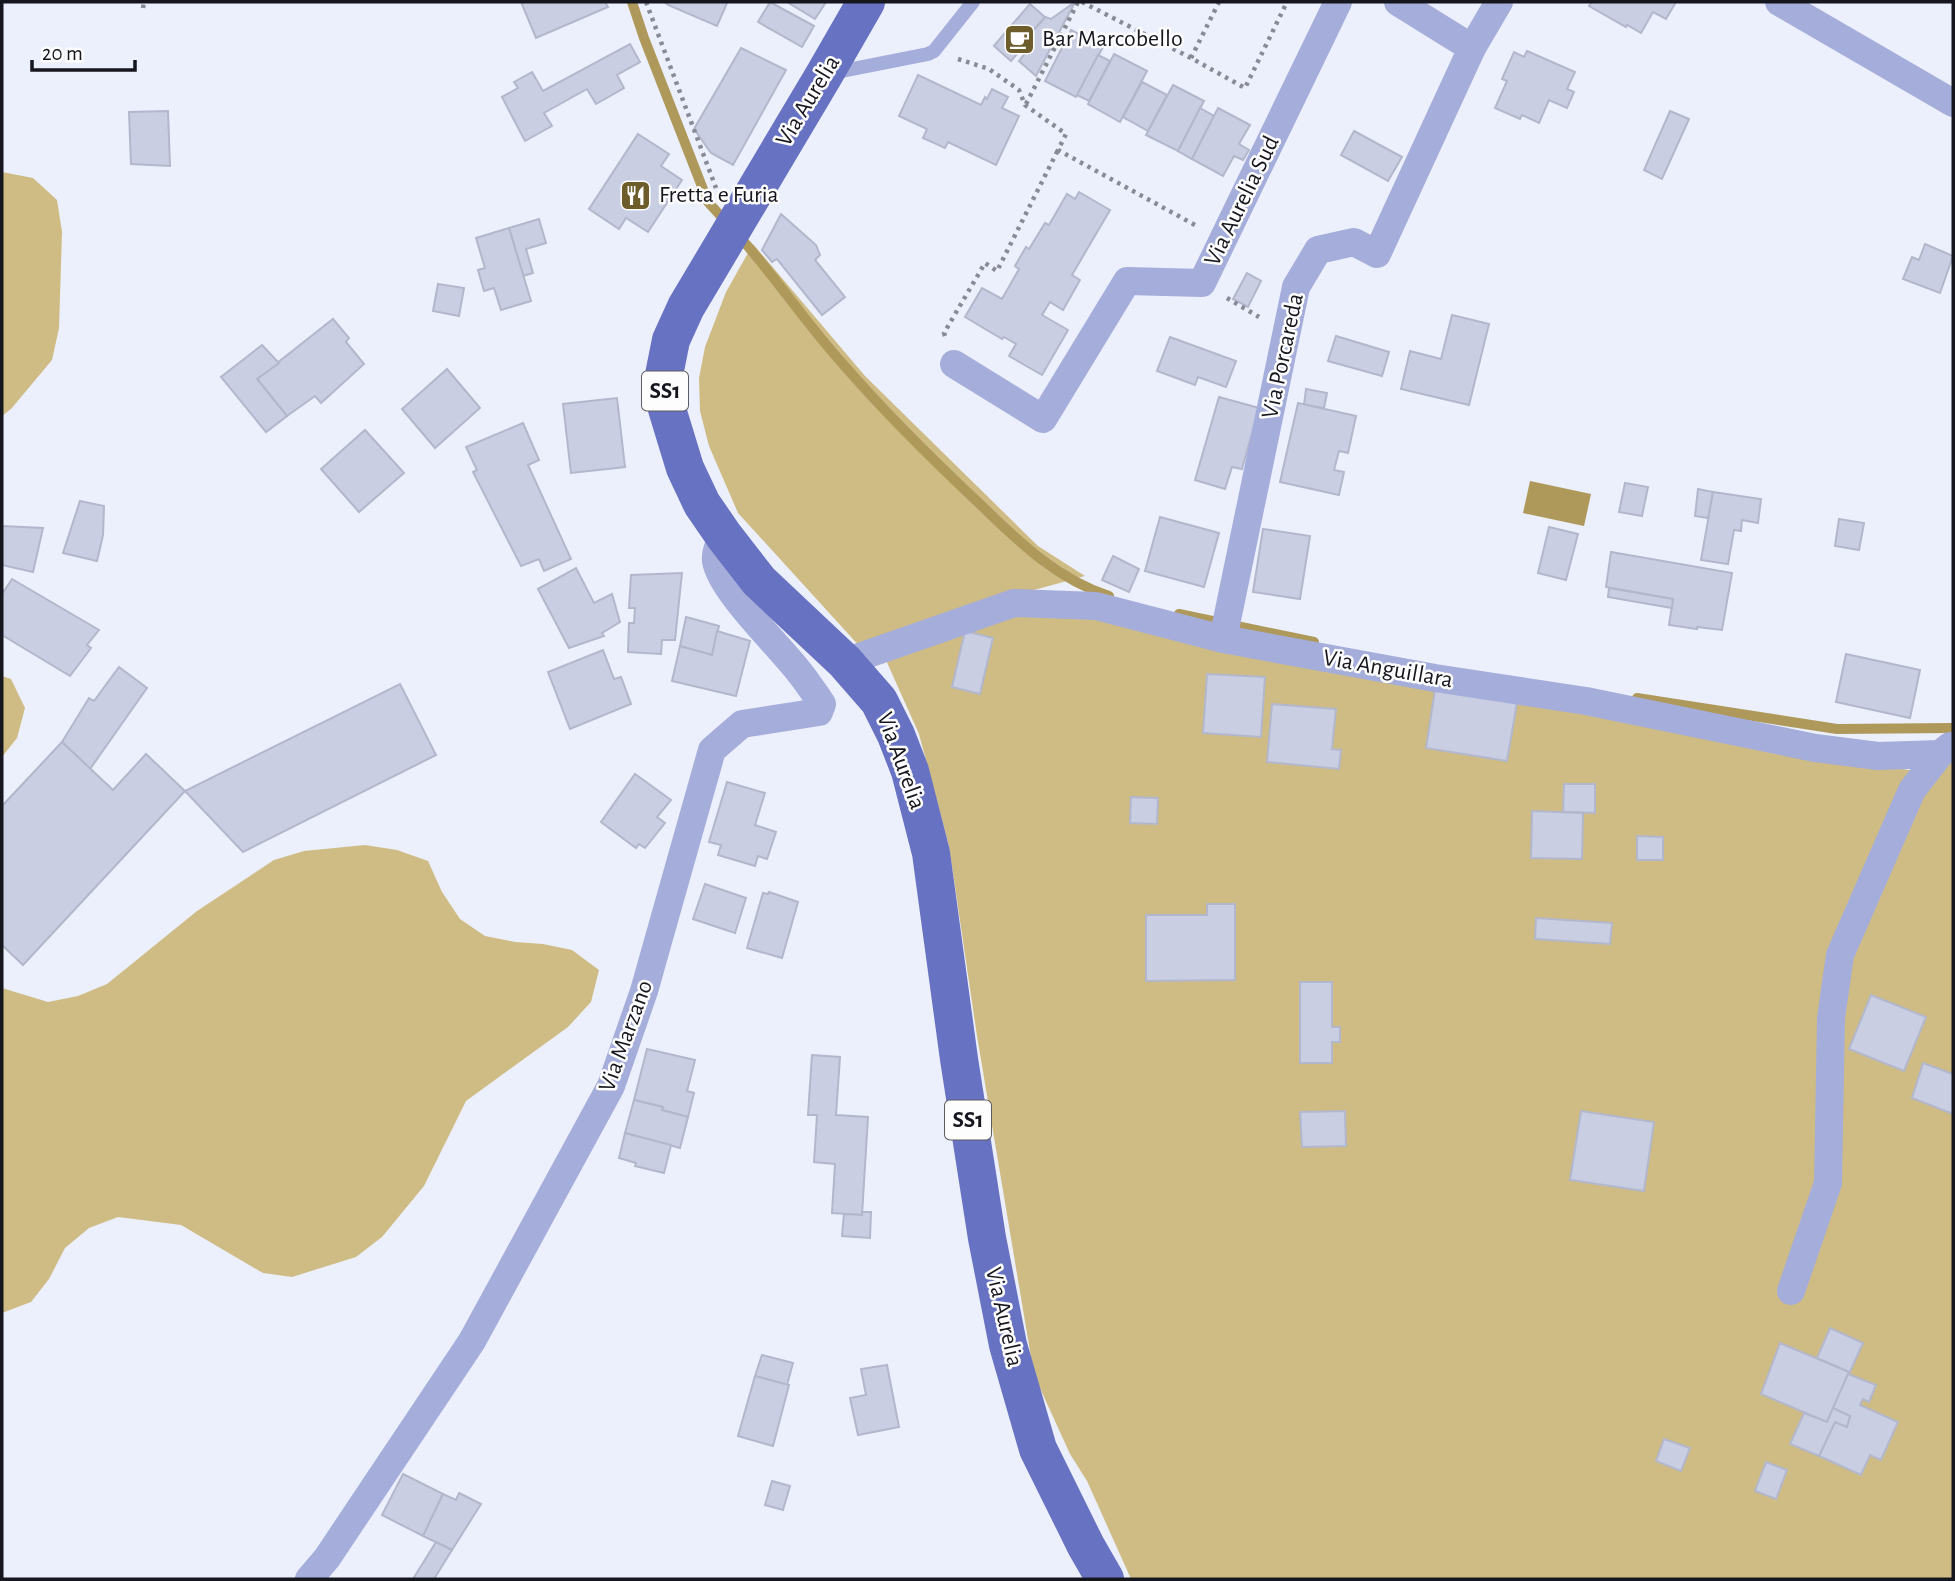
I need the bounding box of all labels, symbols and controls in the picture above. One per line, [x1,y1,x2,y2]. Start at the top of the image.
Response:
cafe icon: Bar Marcobello [1002,22,1036,56]
place label: Bar Marcobello [1042,27,1183,51]
scale bar [32,28,135,72]
text: 20 m [42,43,83,64]
street label: Via Aurelia [772,51,844,151]
street label: Via Aurelia Sud [1200,132,1284,270]
restaurant icon: Fretta e Furia [619,178,653,212]
place label: Fretta e Furia [659,183,779,207]
street label: Via Porcareda [1258,291,1308,421]
road number: SS1 [642,372,688,410]
street label: Via Anguillara [1321,646,1455,692]
street label: Via Aurelia [872,709,930,813]
street label: Via Marzano [595,977,657,1095]
road number: SS1 [945,1100,991,1140]
street label: Via Aurelia [981,1265,1027,1369]

